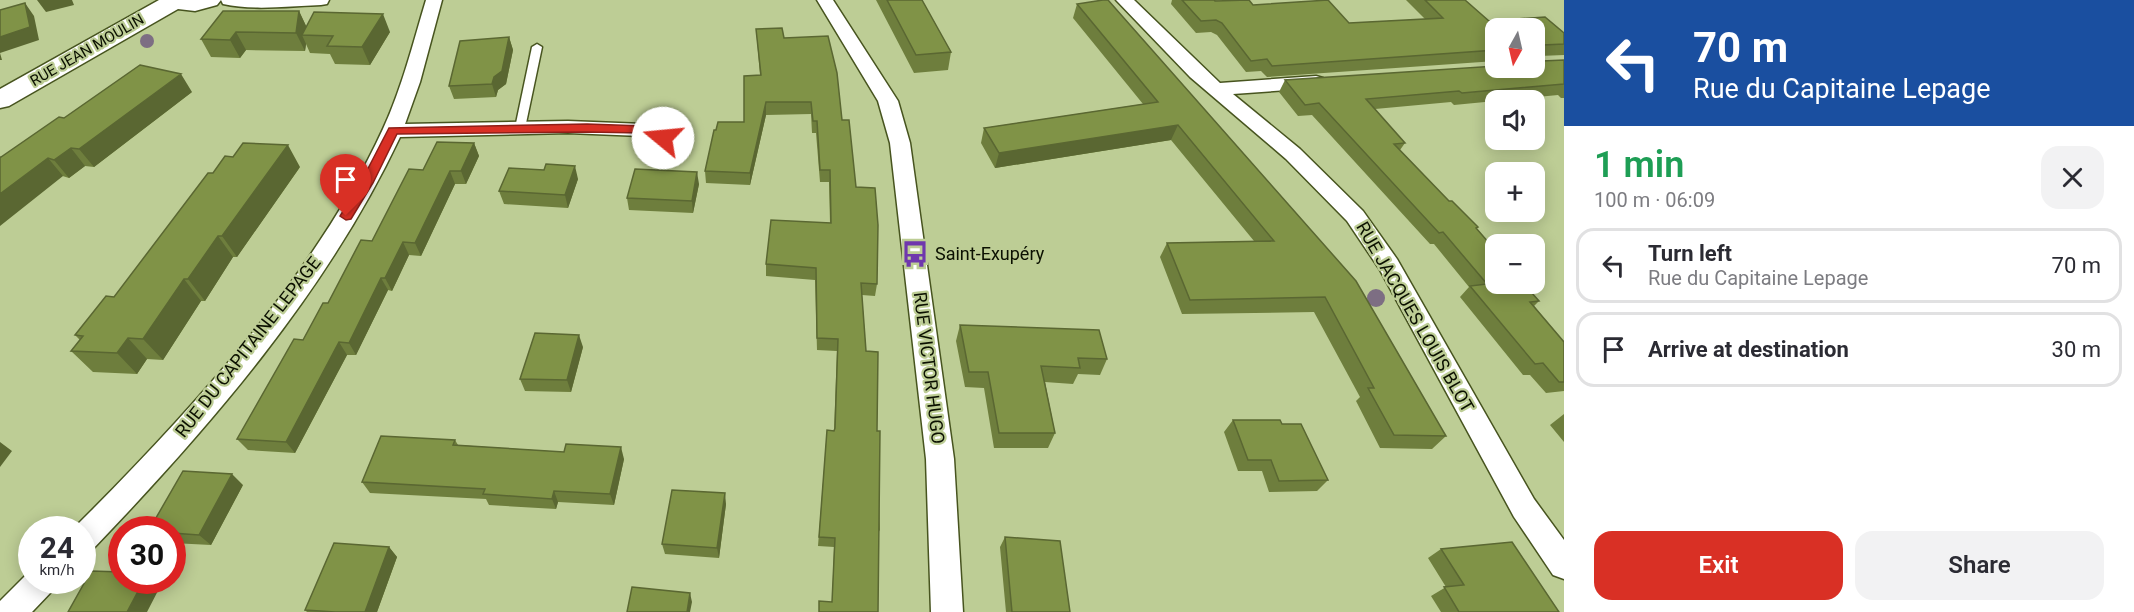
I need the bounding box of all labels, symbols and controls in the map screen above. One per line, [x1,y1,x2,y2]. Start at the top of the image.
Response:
street label: RUE JEAN MOULIN [27,10,147,90]
north arrow [1485,18,1545,78]
map controls [1485,18,1545,294]
text: 70 m [1693,23,1788,72]
icon: left [1594,24,1672,102]
text: Rue du Capitaine Lepage [1693,73,1991,105]
button: sound [1485,90,1545,150]
position arrow [631,106,695,170]
text: 1 min [1594,144,1684,186]
button: close [2041,146,2104,209]
pin [320,154,371,216]
button: + [1485,162,1545,222]
icon: arrive [329,163,362,196]
text: 100 m · 06:09 [1594,188,1715,212]
street label: RUE JACQUES LOUIS BLOT [1352,218,1479,416]
button: − [1485,234,1545,294]
bus stop icon: Saint-Exupéry [900,239,930,269]
text: Turn left [1648,241,1732,266]
place label: Saint-Exupéry [935,243,1045,264]
icon: left [1597,249,1630,282]
street label: RUE DU CAPITAINE LEPAGE [171,252,325,441]
text: 70 m [2052,253,2101,278]
text: Rue du Capitaine Lepage [1648,266,1868,290]
street label: RUE VICTOR HUGO [910,291,949,445]
icon: arrive [1597,333,1630,366]
text: Arrive at destination [1648,337,1849,362]
text: 30 m [2052,337,2101,362]
speed limit sign: 30 [108,516,186,594]
text: 24 [40,530,74,565]
button: Exit [1594,531,1843,600]
button: Share [1855,531,2104,600]
text: km/h [39,561,75,579]

